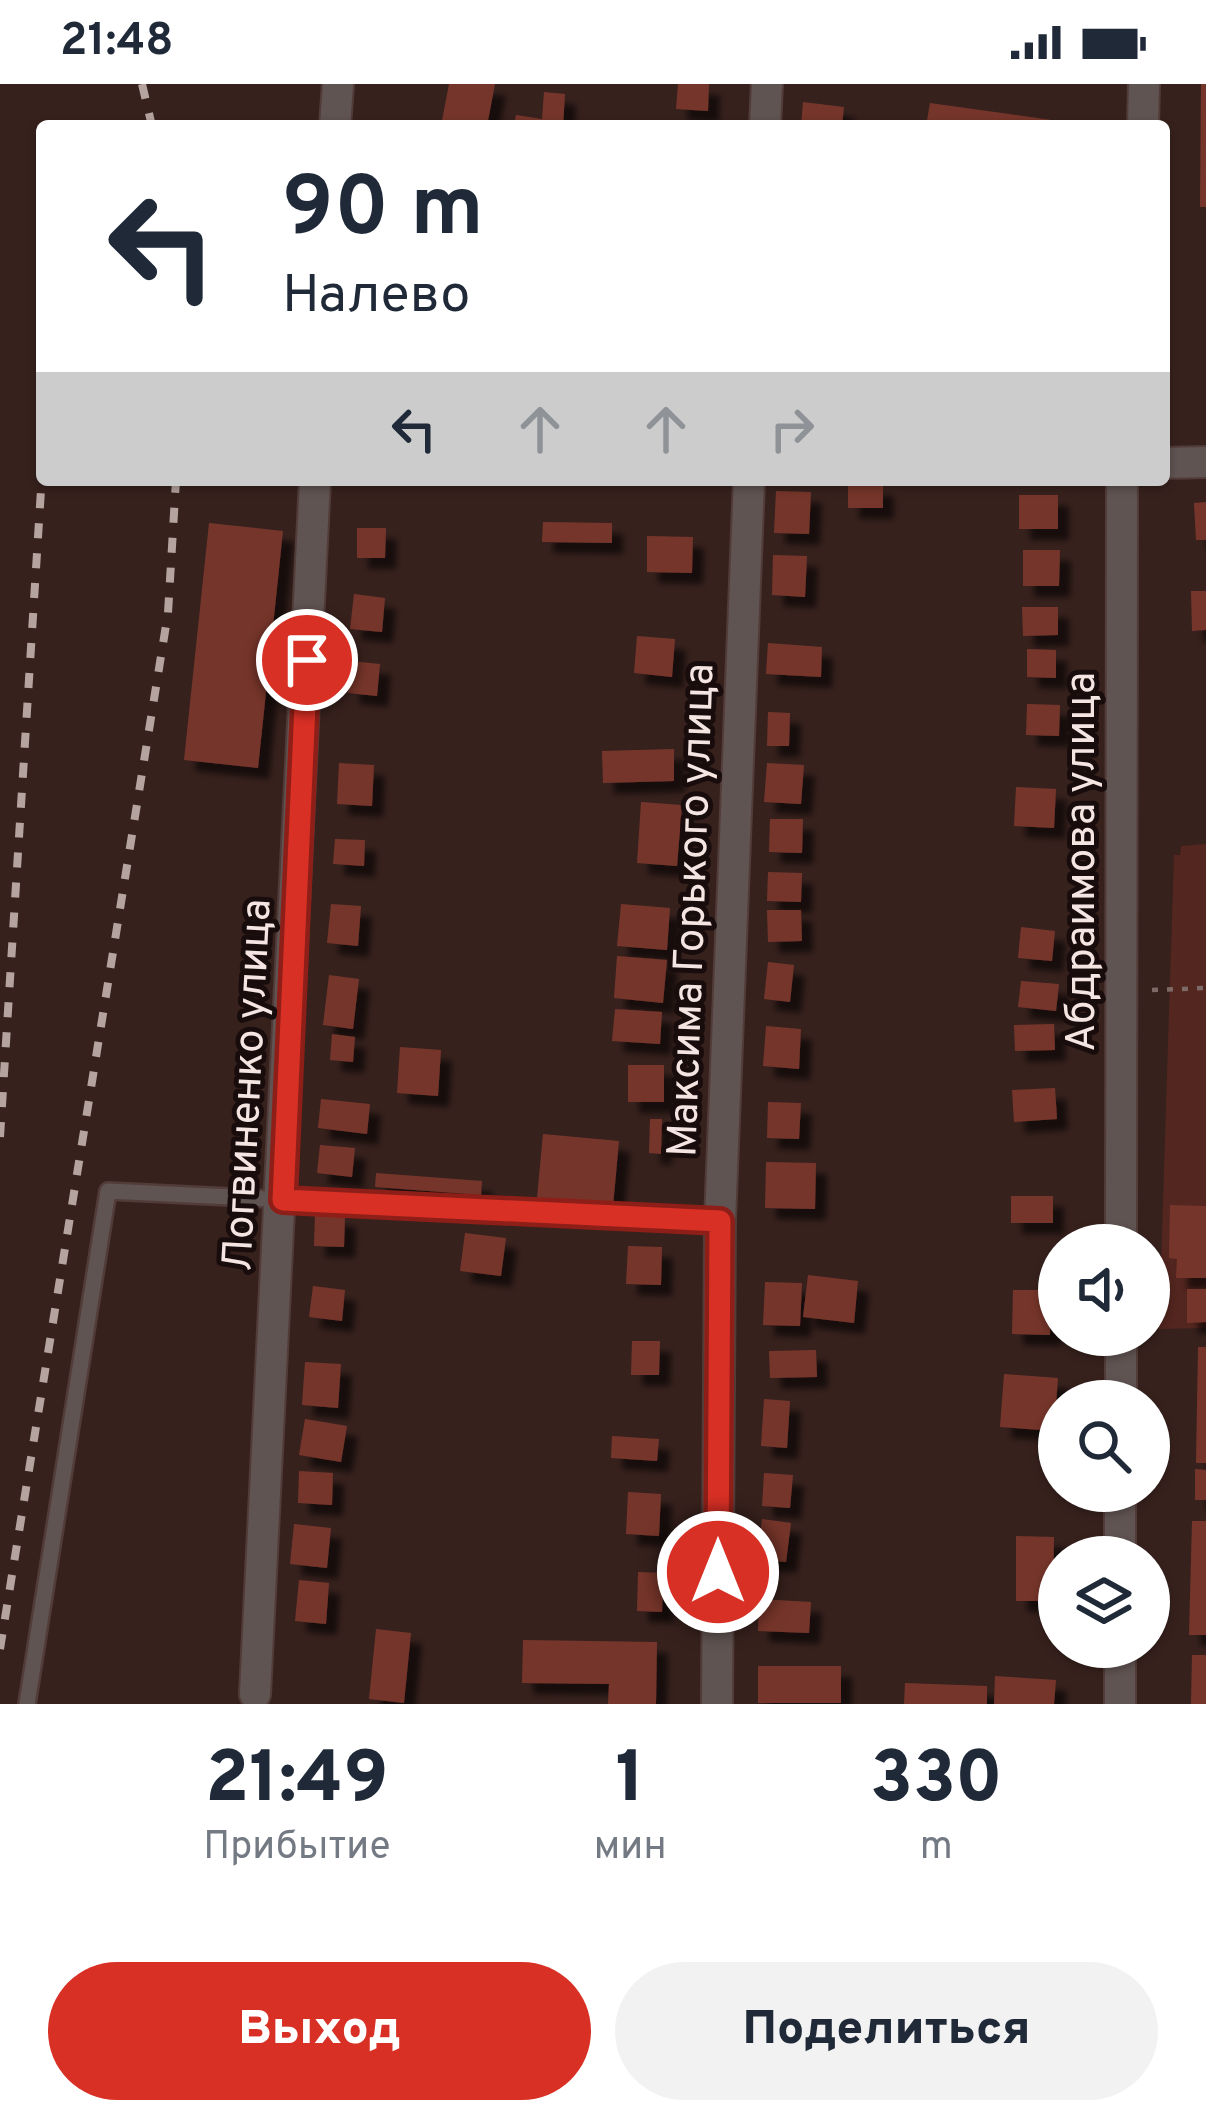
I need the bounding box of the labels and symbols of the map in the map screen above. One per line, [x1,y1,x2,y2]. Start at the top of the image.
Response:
pin [256,609,358,711]
street label: Максима Горького улица [658,662,729,1158]
street label: Абдраимова улица [1057,672,1110,1052]
street label: Логвиненко улица [213,897,286,1273]
position arrow [655,1509,781,1635]

